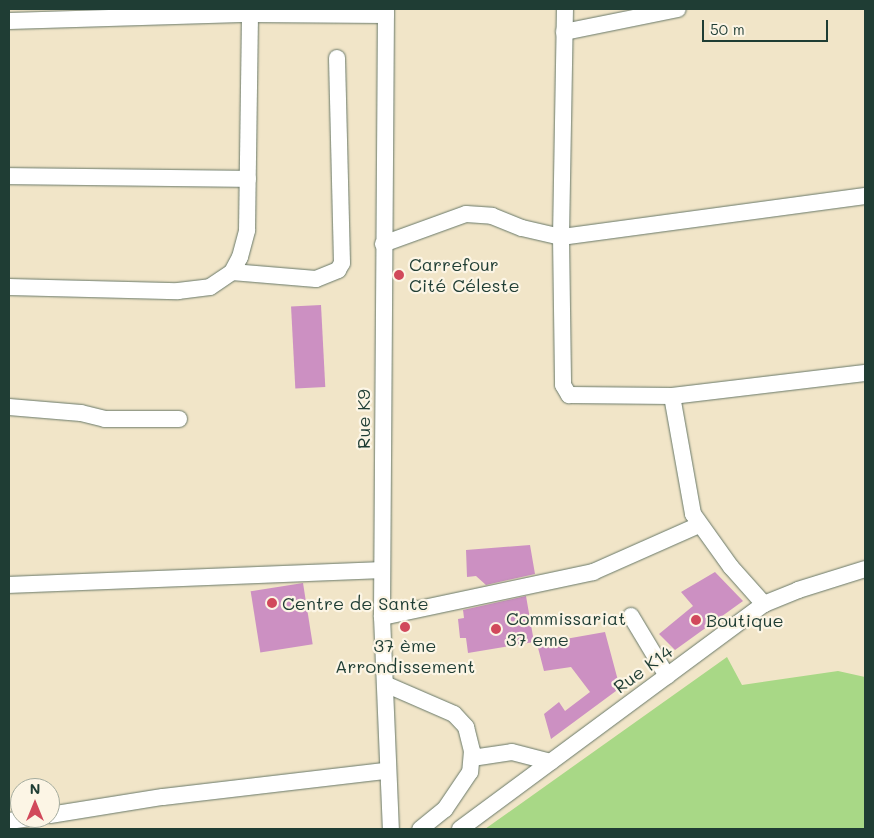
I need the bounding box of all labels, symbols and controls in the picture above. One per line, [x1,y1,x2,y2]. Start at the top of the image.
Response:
scale bar [704,10,830,42]
text: 50 m [710,19,745,39]
place label: Carrefour Cité Céleste [409,254,520,296]
marker: Carrefour Cité Céleste [393,269,405,281]
street label: Rue K9 [352,389,374,449]
place label: Centre de Sante [282,592,429,614]
marker: Centre de Sante [266,597,278,609]
place label: Commissariat 37 eme [506,608,626,650]
place label: Boutique [706,609,784,631]
marker: Boutique [690,614,702,626]
marker: 37 ème Arrondissement [399,621,411,633]
marker: Commissariat 37 eme [490,623,502,635]
place label: 37 ème Arrondissement [335,635,475,678]
street label: Rue K14 [609,640,677,698]
north arrow [10,778,60,828]
text: N [30,779,40,798]

